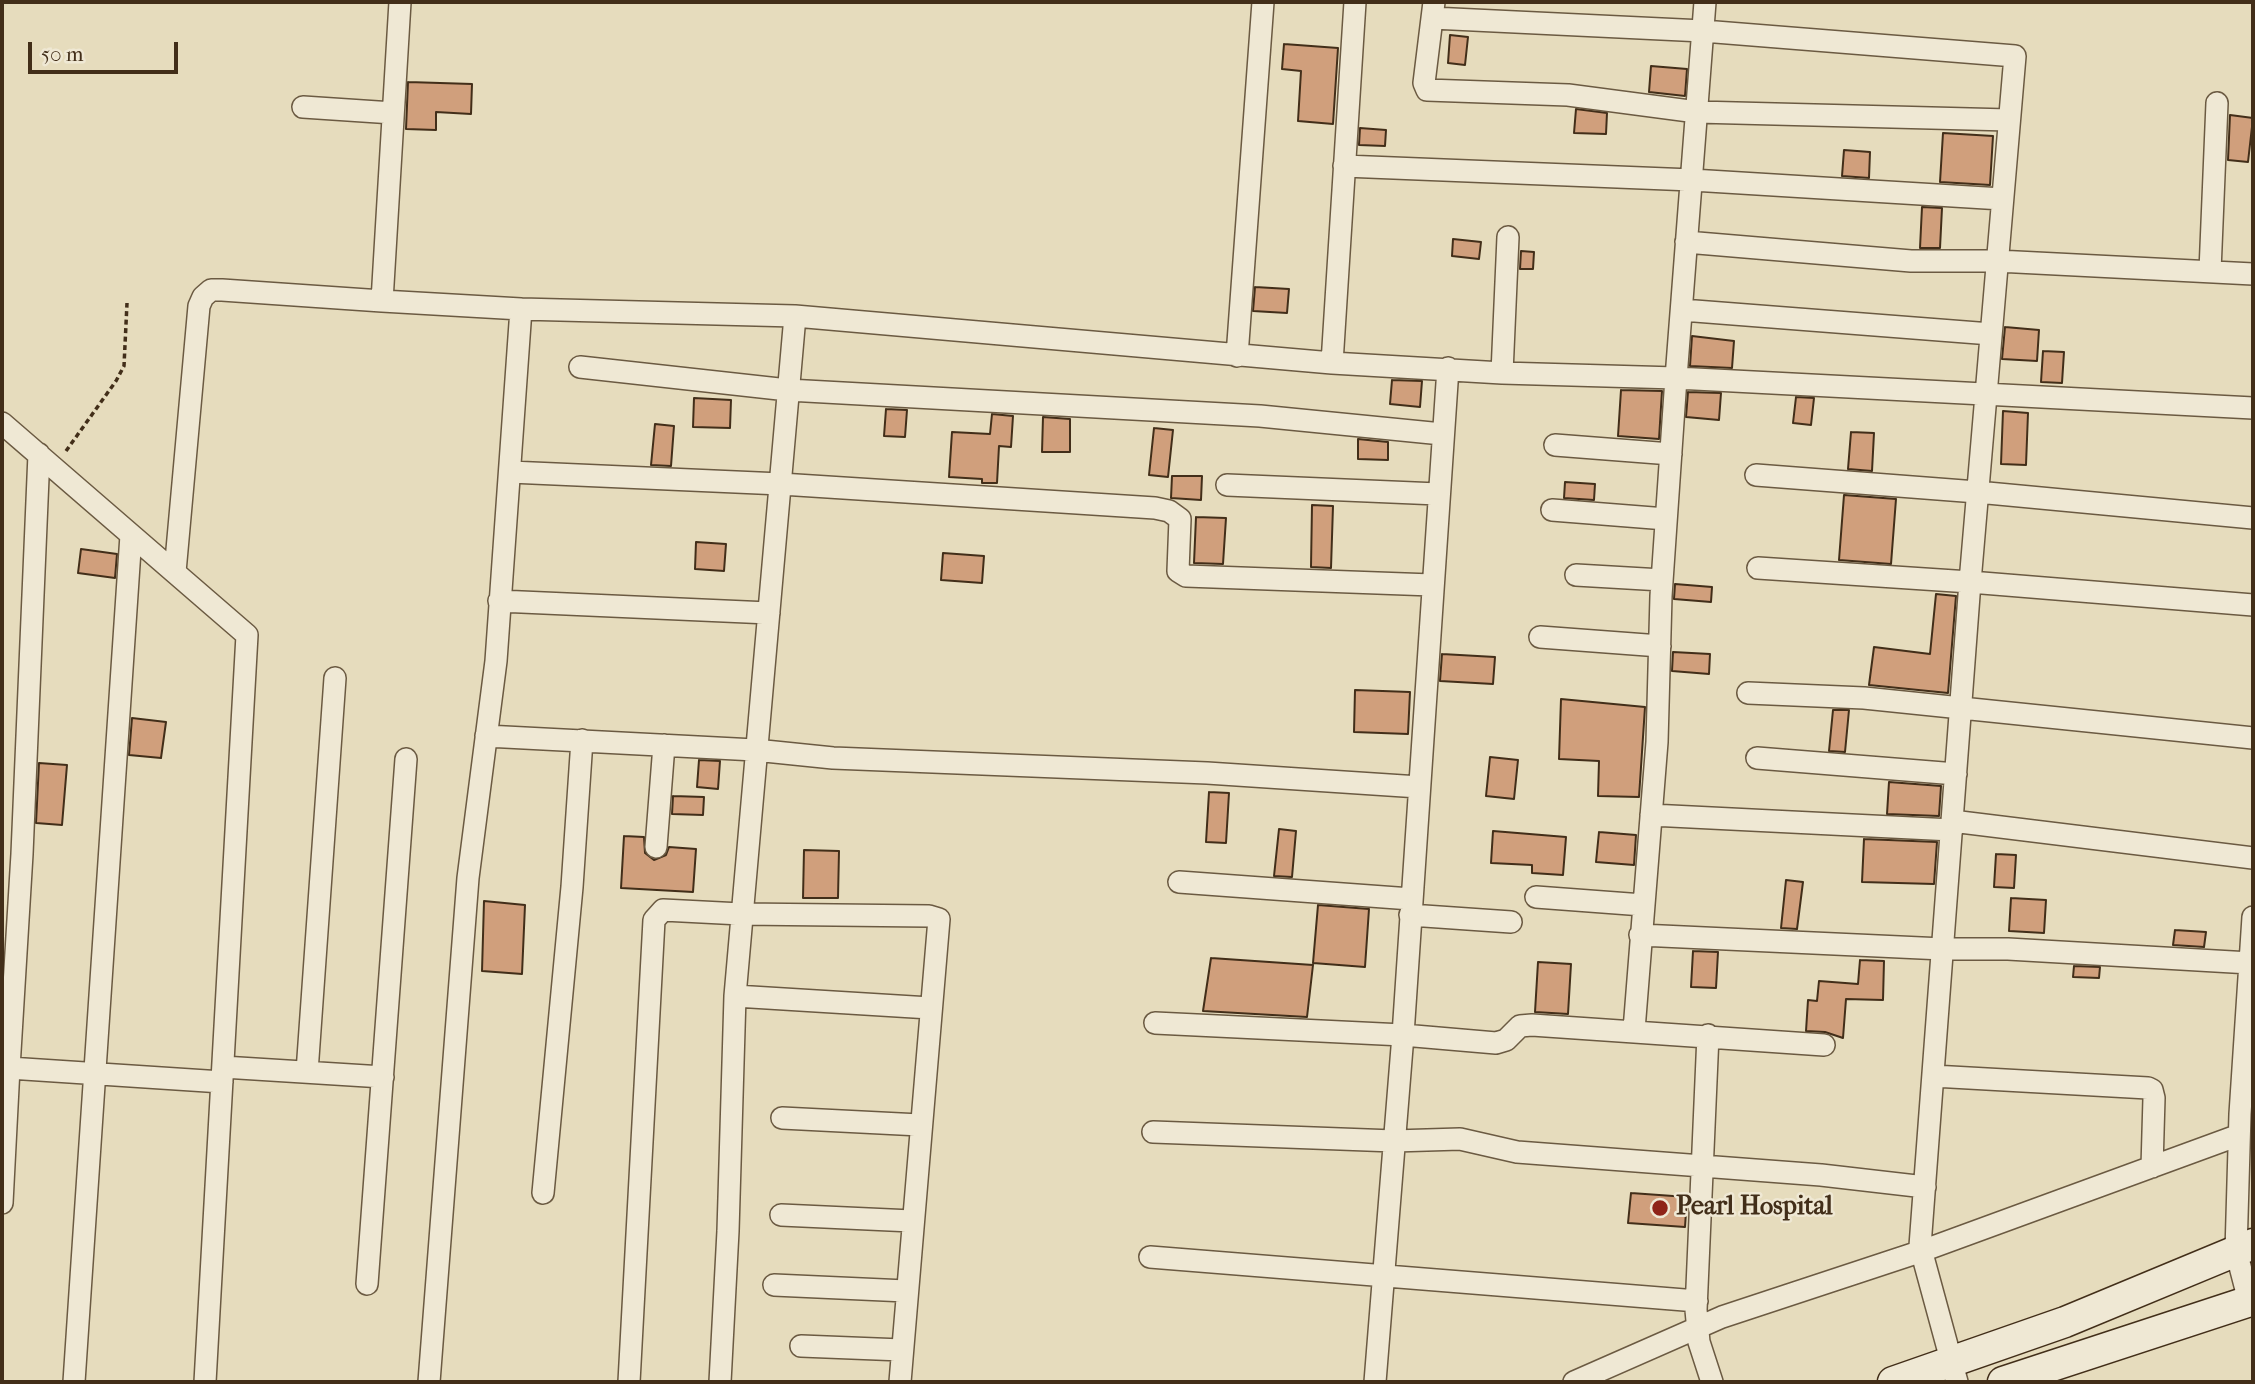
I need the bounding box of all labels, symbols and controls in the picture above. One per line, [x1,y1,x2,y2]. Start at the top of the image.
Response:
scale bar [32,28,182,72]
text: 50 m [41,42,84,66]
place label: Pearl Hospital [1676,1192,1833,1224]
marker: Pearl Hospital [1650,1198,1670,1218]

